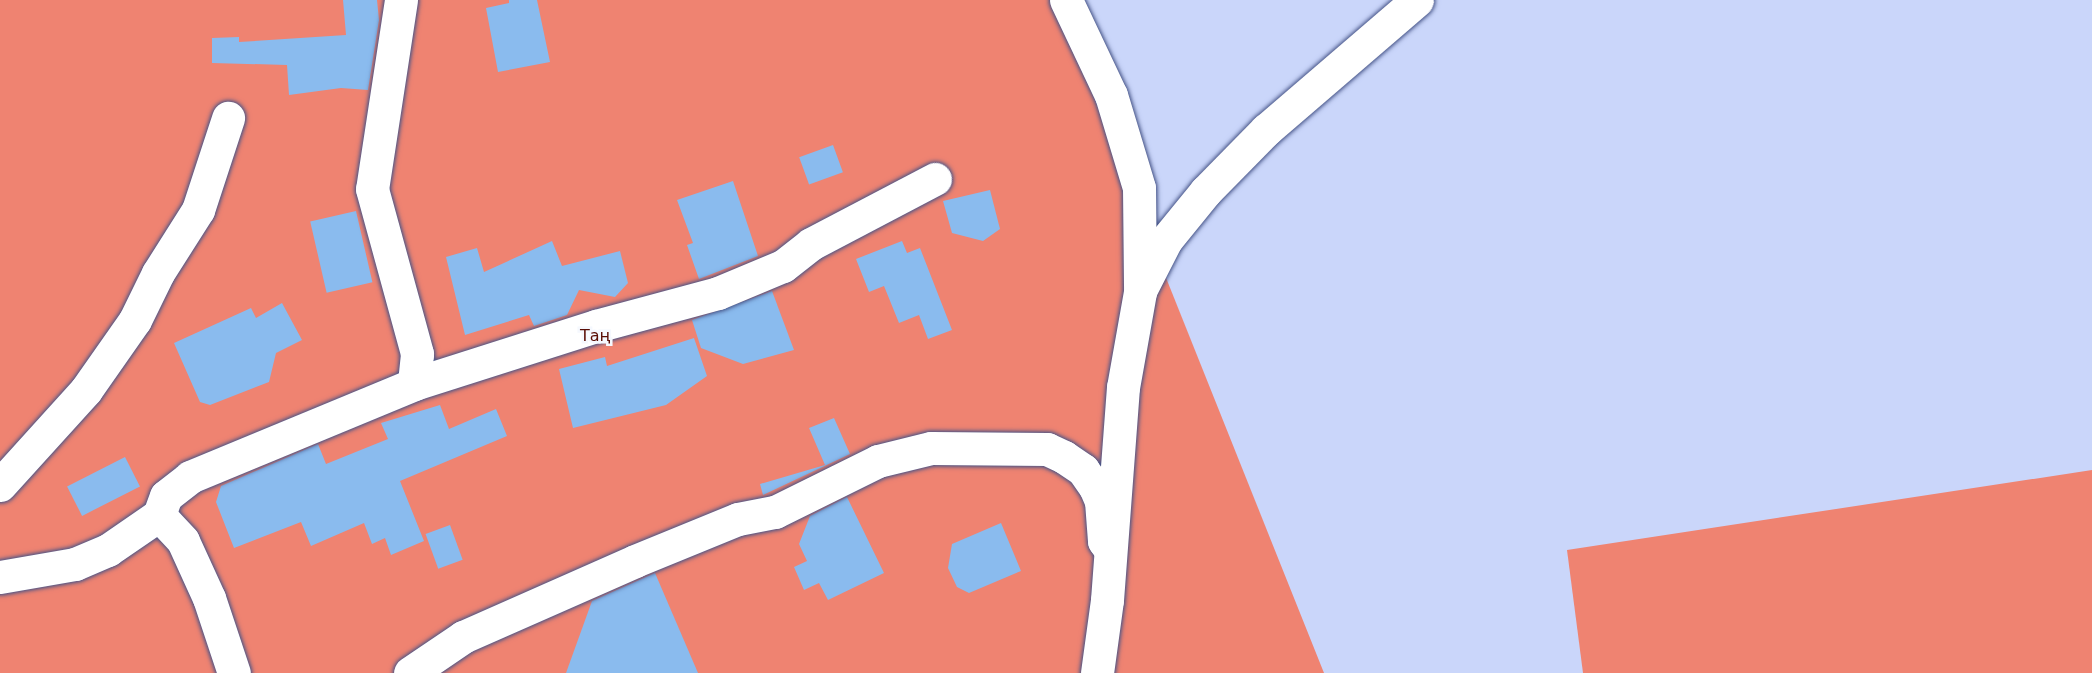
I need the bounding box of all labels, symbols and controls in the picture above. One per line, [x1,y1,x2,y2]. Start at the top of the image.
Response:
park label: Таң [580,326,610,346]

